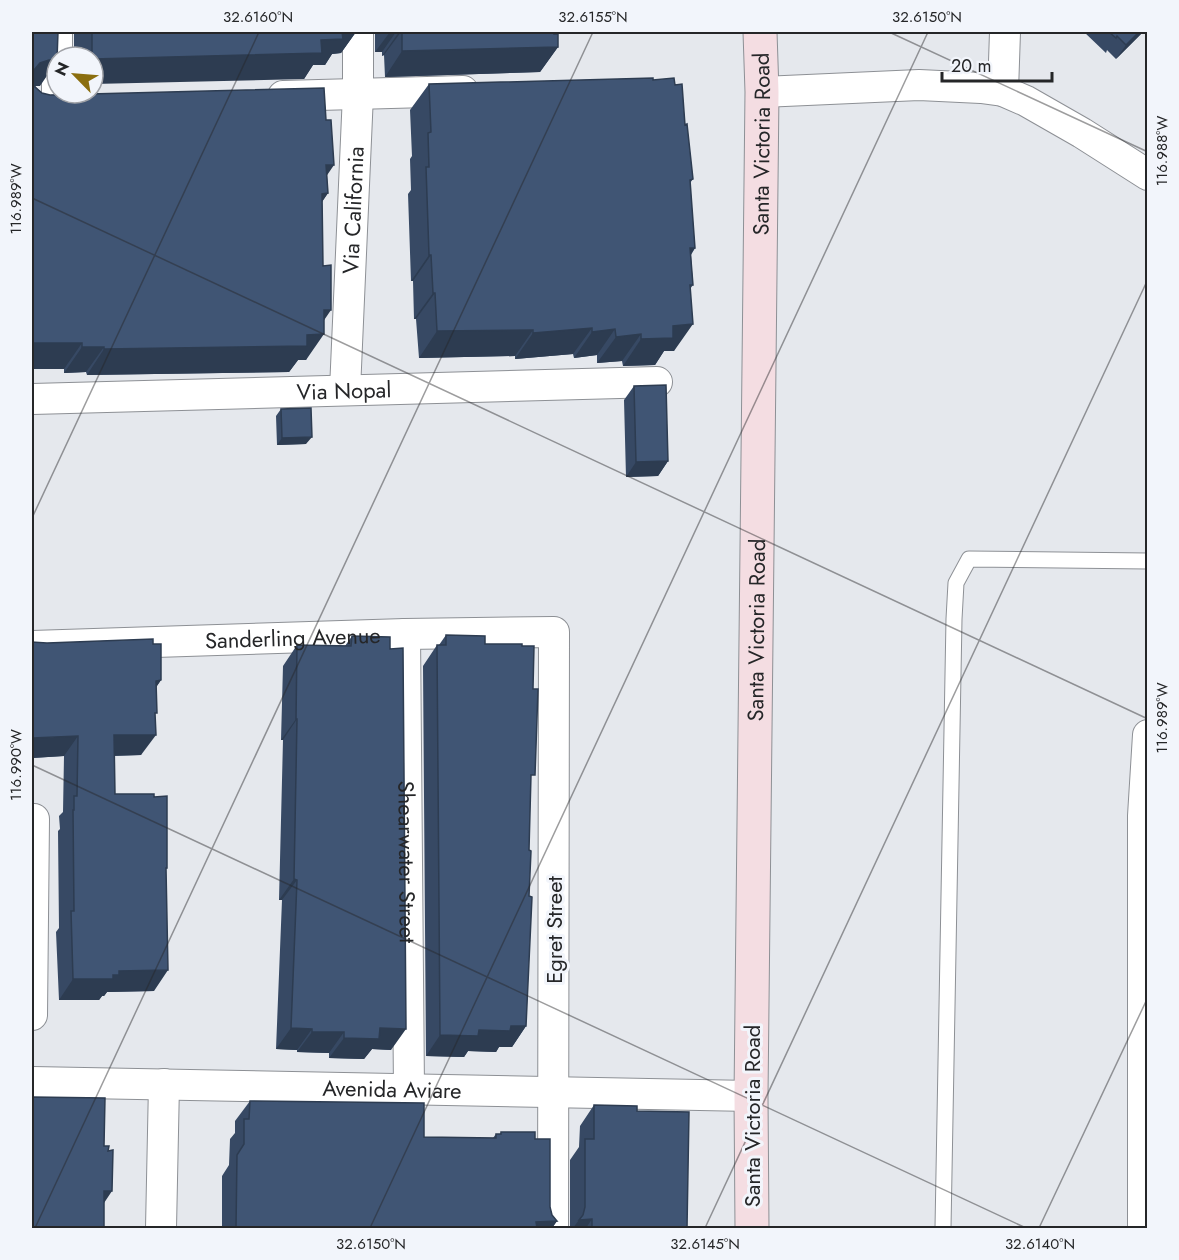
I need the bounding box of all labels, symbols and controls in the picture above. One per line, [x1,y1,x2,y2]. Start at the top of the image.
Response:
text: 32.6160°N [223,6,293,28]
text: 32.6155°N [558,6,628,28]
text: 32.6150°N [892,6,962,28]
north arrow [45,45,105,105]
scale bar [942,45,1052,83]
street label: Santa Victoria Road [744,52,778,236]
text: 20 m [951,53,991,79]
text: N [49,58,75,79]
text: 116.988°W [1151,116,1173,186]
street label: Via California [334,146,372,275]
text: 116.989°W [5,163,27,235]
street label: Via Nopal [296,373,392,408]
street label: Santa Victoria Road [739,538,773,722]
street label: Sanderling Avenue [205,619,381,656]
text: 116.989°W [1151,682,1173,754]
text: 116.990°W [5,729,27,801]
street label: Shearwater Street [390,781,424,944]
street label: Egret Street [538,876,570,984]
street label: Santa Victoria Road [736,1025,768,1207]
street label: Avenida Aviare [322,1072,462,1106]
text: 32.6150°N [336,1233,406,1255]
text: 32.6145°N [670,1233,740,1255]
text: 32.6140°N [1005,1233,1075,1255]

